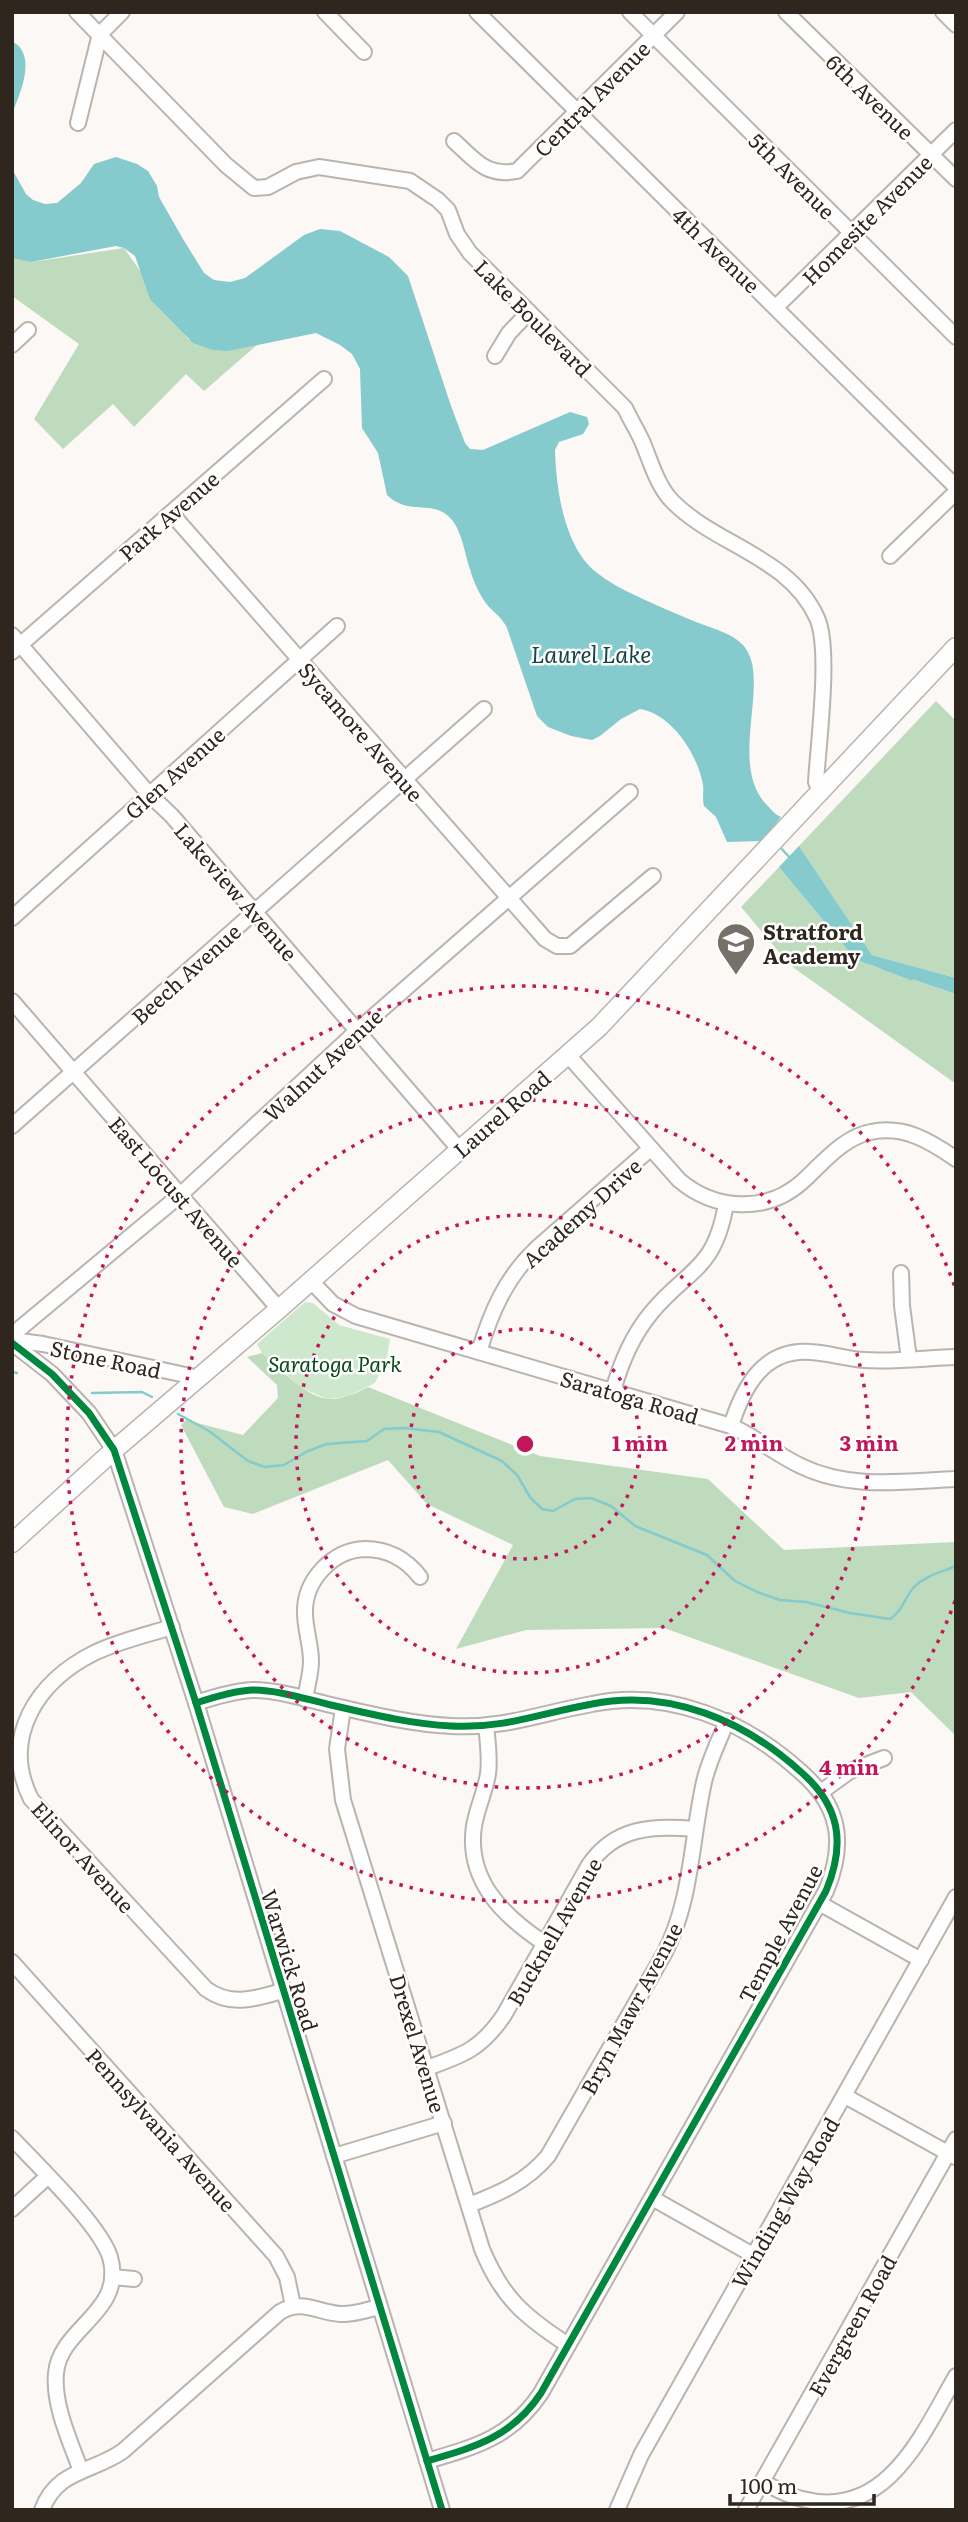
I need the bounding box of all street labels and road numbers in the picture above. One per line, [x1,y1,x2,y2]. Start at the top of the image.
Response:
street label: Central Avenue [526,33,656,163]
street label: 6th Avenue [820,46,922,146]
street label: 5th Avenue [743,125,843,225]
street label: Homesite Avenue [794,147,938,291]
street label: 4th Avenue [666,199,768,299]
street label: Lake Boulevard [468,251,600,383]
street label: Park Avenue [111,463,225,567]
street label: Sycamore Avenue [293,654,432,808]
street label: Glen Avenue [117,719,231,825]
street label: Lakeview Avenue [168,815,306,967]
street label: Beech Avenue [123,915,247,1031]
street label: Walnut Avenue [255,1000,389,1128]
street label: Laurel Road [446,1062,557,1164]
street label: East Locust Avenue [102,1109,252,1274]
street label: Academy Drive [515,1150,648,1274]
street label: Stone Road [48,1331,164,1385]
street label: Saratoga Road [557,1361,703,1431]
street label: Elinor Avenue [25,1793,143,1919]
street label: Bucknell Avenue [498,1851,608,2011]
street label: Temple Avenue [729,1858,829,2008]
street label: Warwick Road [255,1885,327,2035]
street label: Bryn Mawr Avenue [571,1916,689,2100]
street label: Drexel Avenue [383,1970,455,2116]
street label: Pennsylvania Avenue [80,2040,244,2218]
street label: Winding Way Road [722,2111,846,2293]
street label: Evergreen Road [799,2249,903,2401]

